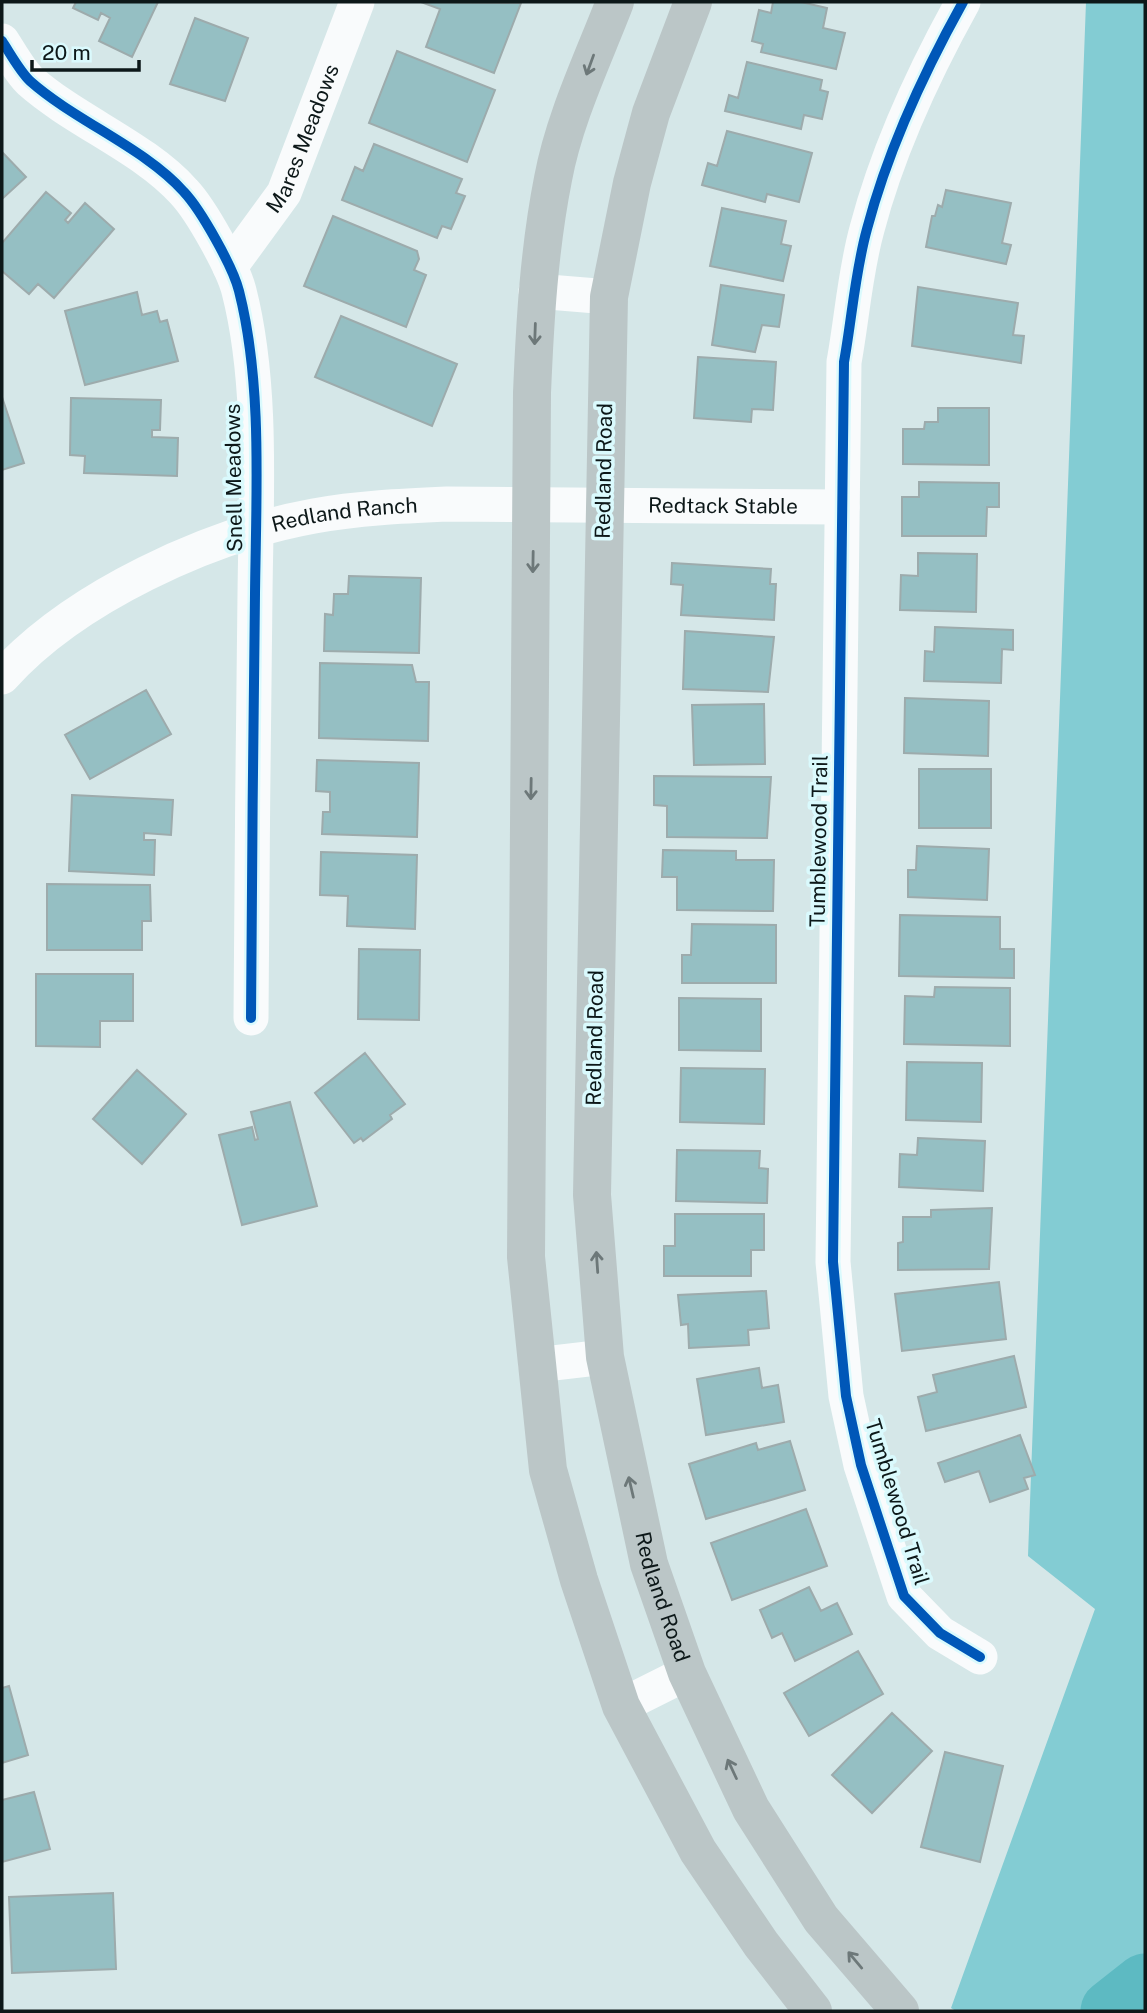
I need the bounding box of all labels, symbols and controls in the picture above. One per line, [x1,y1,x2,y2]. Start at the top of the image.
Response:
scale bar [32,28,138,72]
text: 20 m [42,40,91,65]
one-way arrow [583,54,596,76]
street label: Mares Meadows [261,61,344,218]
one-way arrow [528,323,541,346]
street label: Redland Road [590,403,617,539]
street label: Snell Meadows [220,404,247,552]
street label: Redland Ranch [269,492,418,537]
street label: Redtack Stable [648,493,798,519]
one-way arrow [526,550,540,573]
street label: Tumblewood Trail [804,755,833,927]
one-way arrow [524,778,538,801]
street label: Redland Road [581,970,608,1106]
one-way arrow [590,1251,603,1274]
street label: Tumblewood Trail [860,1416,935,1588]
one-way arrow [624,1476,638,1499]
street label: Redland Road [630,1529,695,1665]
one-way arrow [725,1759,738,1780]
one-way arrow [847,1951,863,1969]

